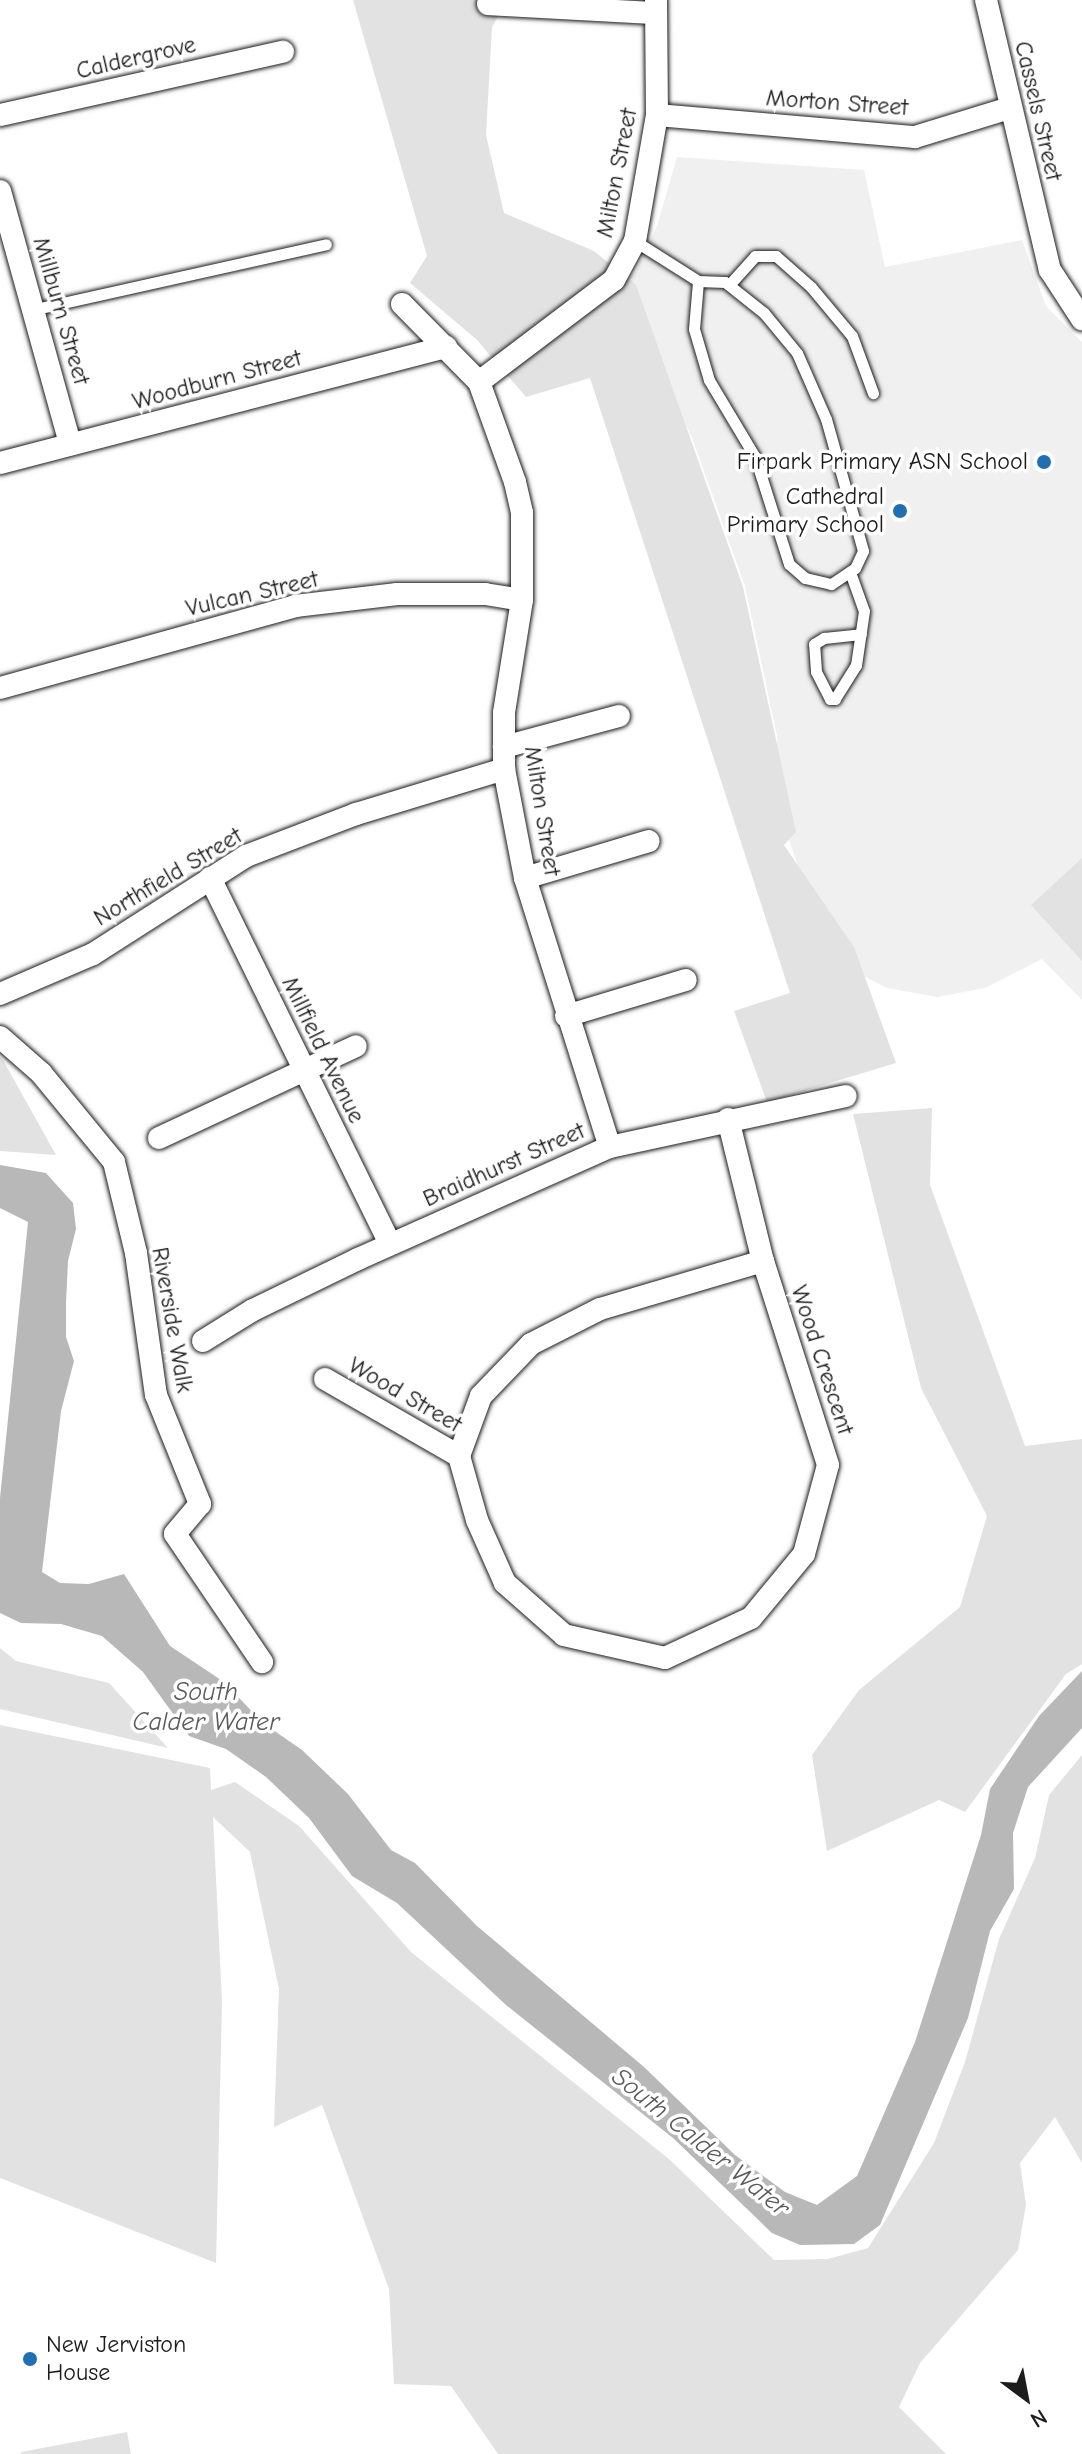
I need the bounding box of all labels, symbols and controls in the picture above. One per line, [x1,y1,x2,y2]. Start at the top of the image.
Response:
street label: Caldergrove [73,30,199,86]
street label: Cassels Street [1008,38,1068,184]
street label: Morton Street [765,84,909,122]
street label: Milton Street [590,106,644,240]
street label: Millburn Street [26,234,96,388]
street label: Woodburn Street [129,344,305,416]
place label: Firpark Primary ASN School [737,448,1028,476]
marker: Firpark Primary ASN School [1035,453,1053,471]
place label: Cathedral Primary School [727,483,884,539]
marker: Cathedral Primary School [891,502,909,520]
street label: Vulcan Street [183,565,321,623]
street label: Milton Street [518,744,566,878]
street label: Northfield Street [89,821,247,933]
street label: Millfield Avenue [275,972,371,1128]
street label: Braidhurst Street [419,1116,589,1214]
street label: Riverside Walk [145,1245,199,1395]
street label: Wood Crescent [784,1282,860,1438]
street label: Wood Street [343,1351,467,1439]
water label: South Calder Water [133,1677,279,1738]
water label: South Calder Water [605,2062,795,2224]
place label: New Jerviston House [46,2331,186,2387]
marker: New Jerviston House [21,2350,39,2368]
north arrow [986,2358,1066,2438]
text: N [1026,2404,1052,2433]

